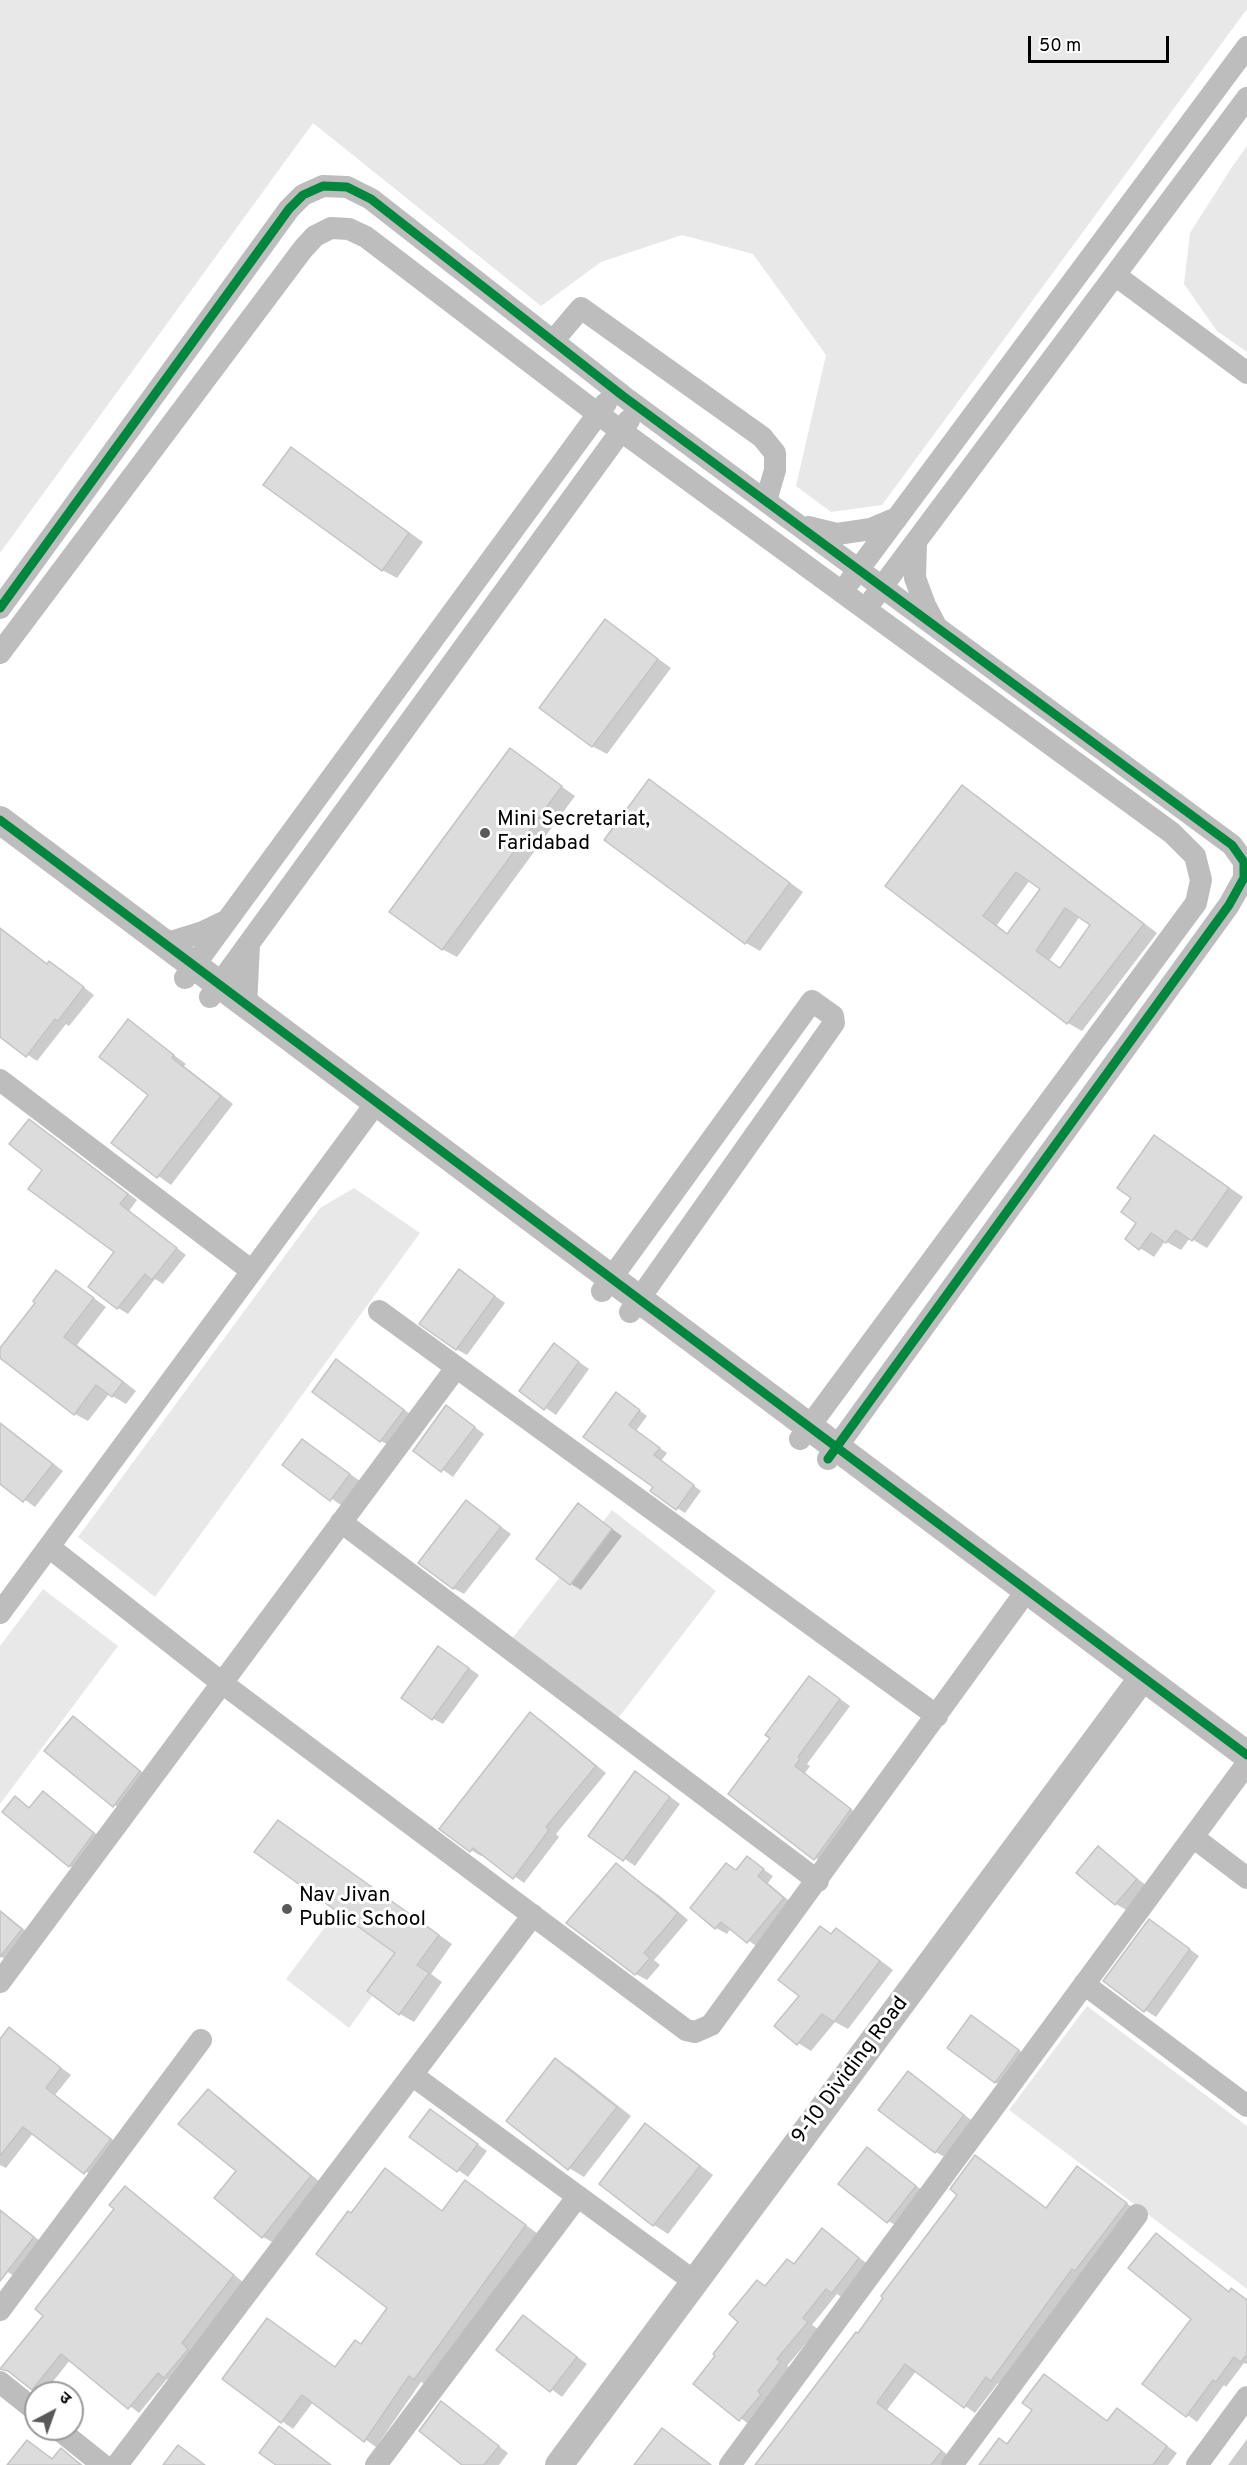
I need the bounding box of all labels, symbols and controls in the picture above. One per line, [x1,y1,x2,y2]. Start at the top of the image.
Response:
scale bar [1031,24,1172,62]
text: 50 m [1039,35,1081,58]
place label: Mini Secretariat, Faridabad [497,808,650,858]
marker: Mini Secretariat, Faridabad [478,826,492,840]
place label: Nav Jivan Public School [299,1884,426,1934]
marker: Nav Jivan Public School [280,1902,294,1916]
street label: 9-10 Dividing Road [788,1993,914,2149]
north arrow [24,2381,84,2441]
text: उ [54,2388,75,2410]

